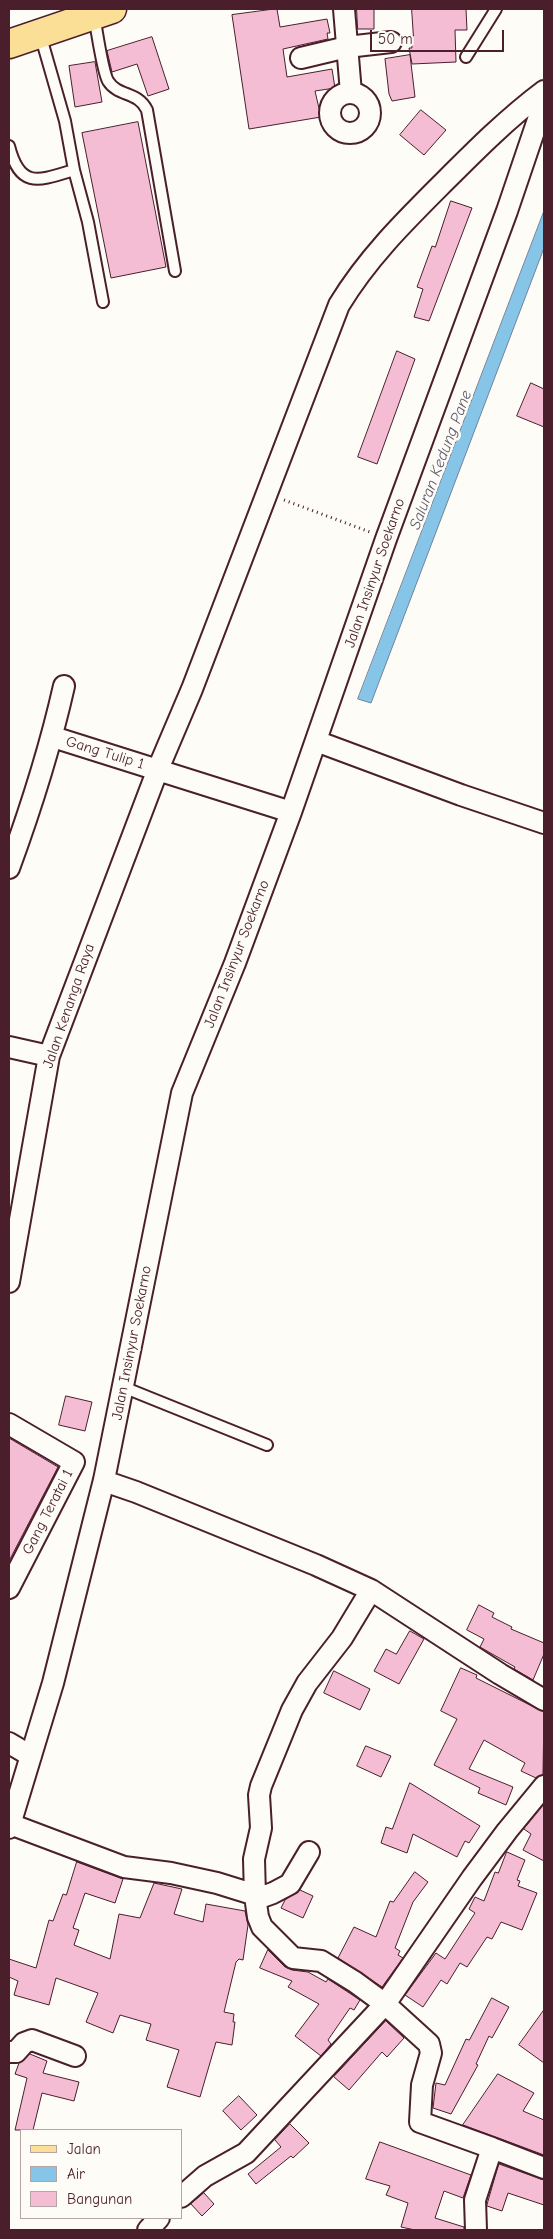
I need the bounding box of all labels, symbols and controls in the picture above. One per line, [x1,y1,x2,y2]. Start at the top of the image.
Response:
scale bar [373,20,507,52]
text: 50 m [378,30,413,48]
water label: Saluran Kedung Pane [406,388,476,532]
street label: Jalan Insinyur Soekarno [341,496,409,650]
street label: Gang Tulip 1 [64,733,146,773]
street label: Jalan Insinyur Soekarno [200,878,274,1030]
street label: Jalan Kenanga Raya [39,941,99,1071]
street label: Jalan Insinyur Soekarno [108,1264,156,1422]
street label: Gang Teratai 1 [19,1466,77,1558]
legend [20,2129,182,2219]
text: Jalan [67,2140,101,2158]
text: Air [67,2165,85,2183]
text: Bangunan [67,2190,132,2208]

